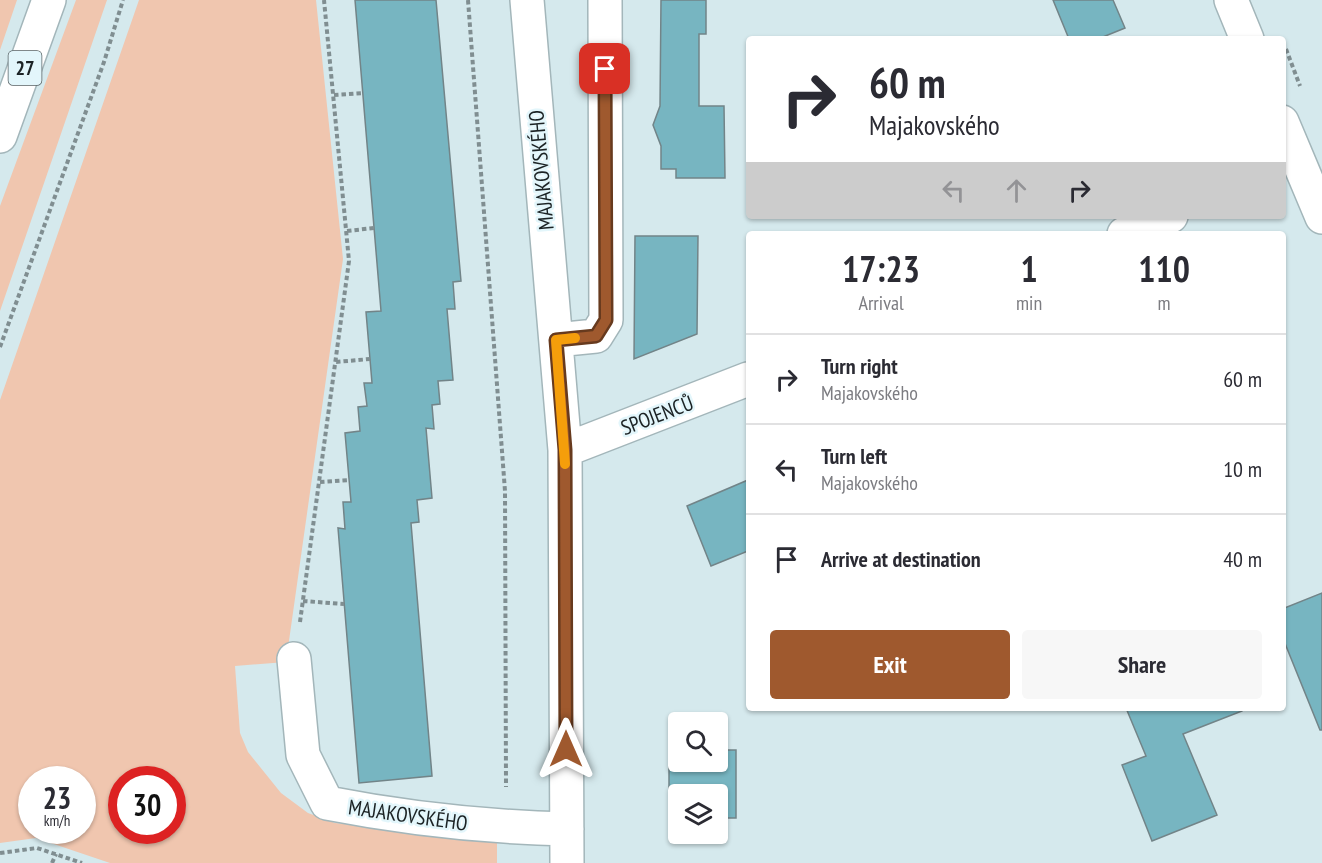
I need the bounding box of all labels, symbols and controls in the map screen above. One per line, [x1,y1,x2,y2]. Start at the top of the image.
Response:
pin [579,43,630,94]
road number: 27 [9,51,42,85]
icon: arrive [588,52,621,85]
text: 60 m [869,55,946,110]
icon: right [770,60,848,138]
text: Majakovského [869,108,1000,142]
street label: MAJAKOVSKÉHO [522,109,560,231]
icon: left [937,174,970,207]
icon: ahead [1000,174,1033,207]
icon: right [1063,174,1096,207]
text: 17:23 [842,245,920,292]
text: 1 [1020,245,1038,292]
text: 110 [1138,245,1190,292]
text: Arrival [858,290,904,316]
text: min [1016,290,1042,316]
text: m [1158,290,1171,316]
text: Turn right [821,352,898,380]
icon: right [770,363,803,396]
text: 60 m [1223,365,1262,393]
text: Majakovského [821,380,918,406]
street label: SPOJENCŮ [617,389,697,441]
text: Turn left [821,442,887,470]
icon: left [770,453,803,486]
text: 10 m [1223,455,1262,483]
text: Majakovského [821,470,918,496]
icon: arrive [770,543,803,576]
text: Arrive at destination [821,545,981,573]
text: 40 m [1223,545,1262,573]
button: Exit [770,630,1010,699]
button: Share [1022,630,1262,699]
map controls [668,712,728,844]
button: search [668,712,728,772]
position arrow [534,717,598,781]
speed limit sign: 30 [108,766,186,844]
text: 23 [43,778,71,817]
button: layers [668,784,728,844]
street label: MAJAKOVSKÉHO [347,793,469,837]
text: km/h [44,811,70,830]

